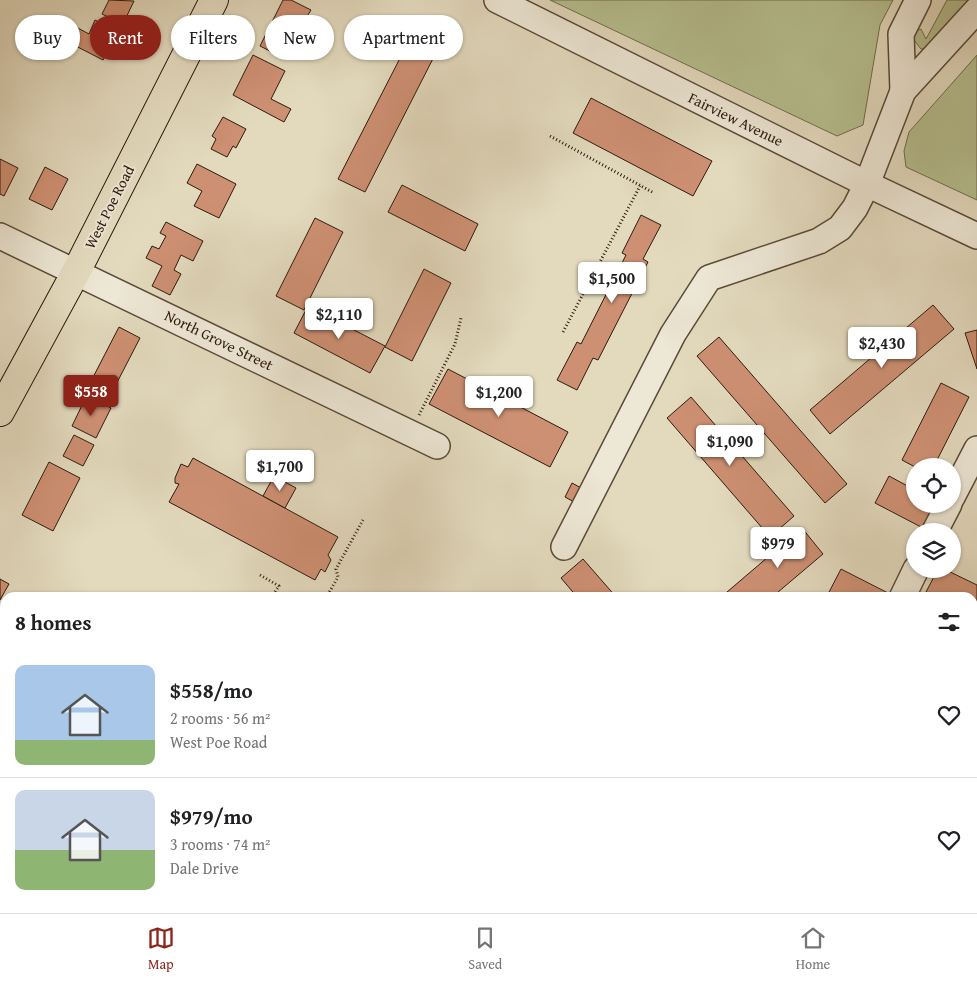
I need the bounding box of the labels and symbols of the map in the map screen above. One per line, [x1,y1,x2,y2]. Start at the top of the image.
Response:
street label: Fairview Avenue [685,87,787,151]
street label: West Poe Road [79,162,139,252]
pin: $1,500 [571,262,653,304]
pin: $2,110 [298,298,380,340]
street label: North Grove Street [161,305,277,376]
pin: $2,430 [841,326,923,369]
pin: $558 [61,374,121,417]
pin: $1,200 [458,376,540,418]
pin: $1,090 [689,424,771,467]
pin: $1,700 [239,450,321,492]
pin: $979 [748,526,808,569]

